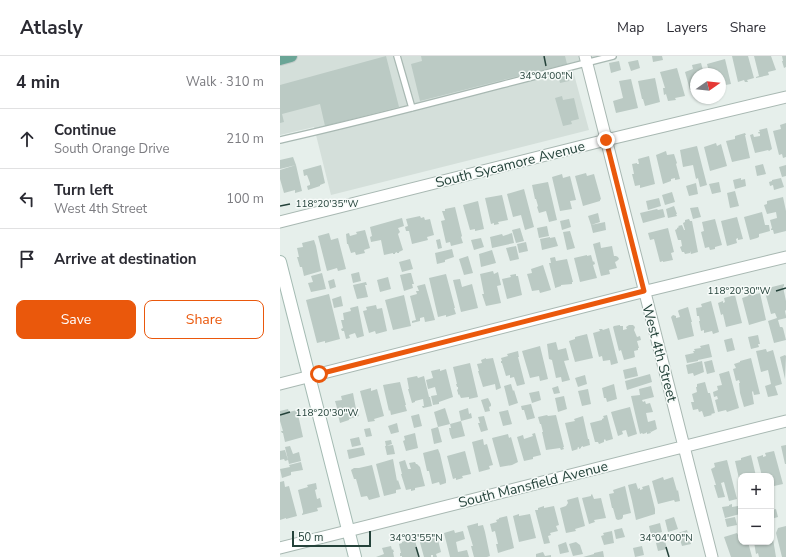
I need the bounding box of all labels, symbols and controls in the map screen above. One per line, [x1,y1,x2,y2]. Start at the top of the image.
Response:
text: Atlasly [20,15,83,41]
text: Map [617,18,644,37]
text: Layers [666,18,708,37]
text: Share [730,18,766,37]
north arrow [690,68,726,104]
text: 34°04'00"N [519,69,573,83]
text: 4 min [16,71,60,94]
text: Walk · 310 m [186,73,264,91]
text: Continue [54,120,116,140]
icon: ahead [16,128,38,150]
text: 210 m [226,130,264,148]
route end [597,131,615,149]
street label: South Sycamore Avenue [433,137,587,192]
text: South Orange Drive [54,140,169,158]
text: Turn left [54,180,113,200]
icon: left [16,188,38,210]
text: 100 m [226,190,264,208]
text: 118°20'35"W [296,197,358,211]
text: West 4th Street [54,200,147,218]
icon: arrive [16,248,38,270]
text: Arrive at destination [54,249,197,269]
text: 118°20'30"W [708,284,770,298]
button: Save [16,300,136,339]
button: Share [144,300,264,339]
street label: West 4th Street [637,302,682,404]
route start [310,365,328,383]
text: 118°20'30"W [296,406,358,420]
street label: South Mansfield Avenue [456,457,610,512]
map controls [738,473,774,545]
button: + [738,473,774,509]
button: − [738,509,774,545]
scale bar [292,529,371,548]
text: 50 m [298,530,323,545]
text: 34°03'55"N [389,531,443,545]
text: 34°04'00"N [639,531,693,545]

